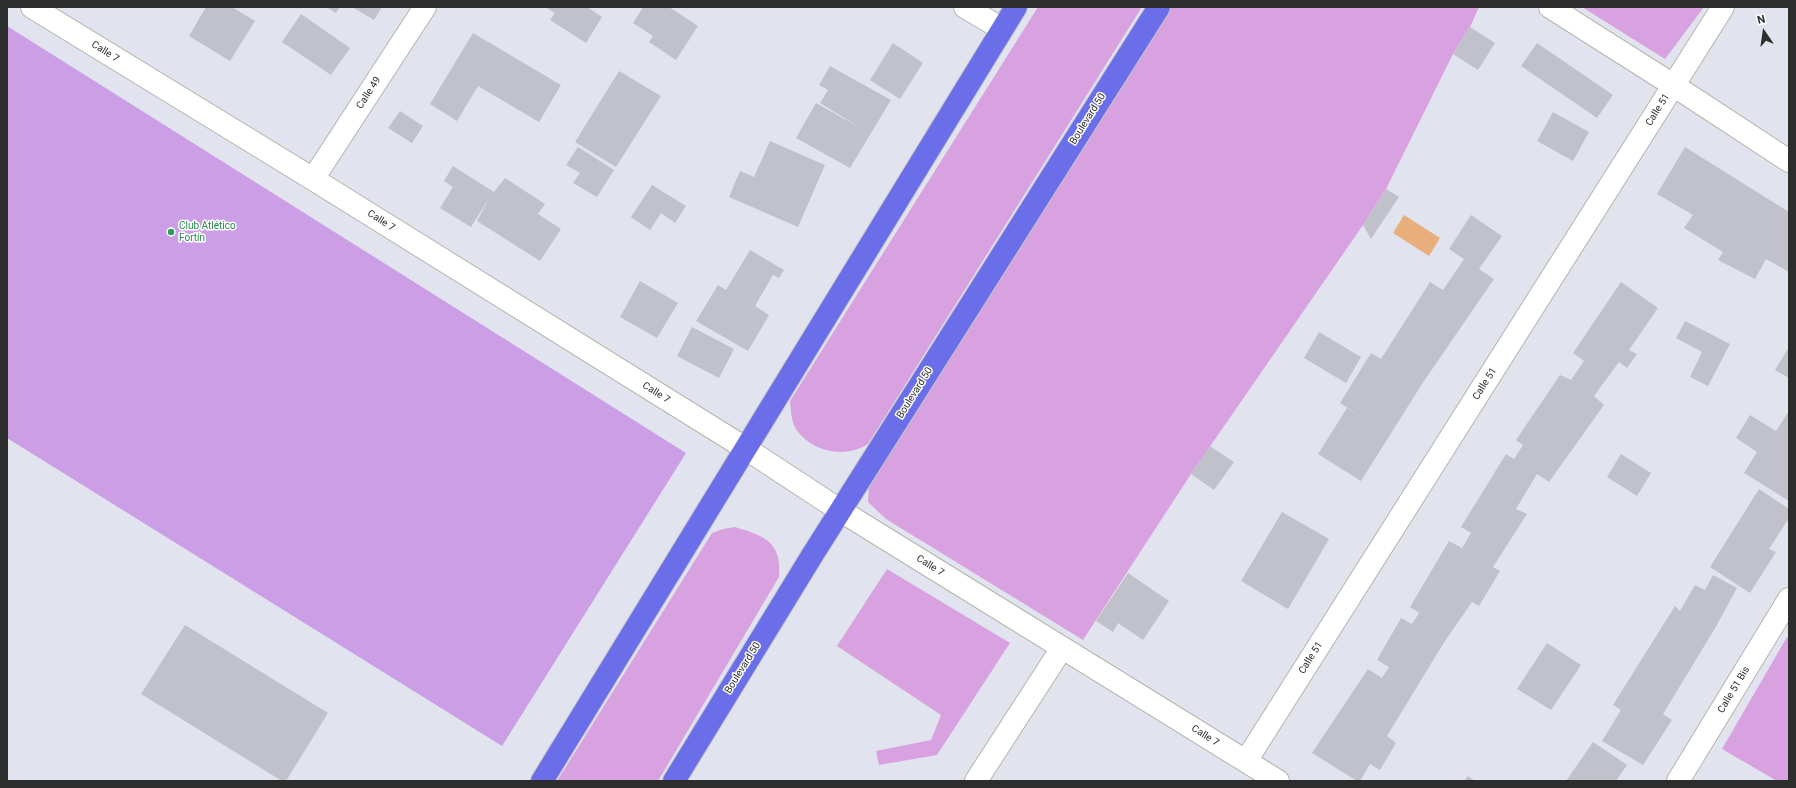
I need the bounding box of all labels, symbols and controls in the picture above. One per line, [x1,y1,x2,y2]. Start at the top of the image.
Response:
north arrow [1744,12,1784,52]
text: N [1756,13,1766,27]
street label: Calle 7 [89,39,121,65]
street label: Calle 49 [354,75,384,111]
street label: Boulevard 50 [1068,91,1108,147]
street label: Calle 51 [1643,92,1673,128]
street label: Calle 7 [365,208,397,234]
place label: Club Atlético Fortín [179,220,236,244]
marker: Club Atlético Fortín [166,227,176,237]
street label: Boulevard 50 [895,365,935,421]
street label: Calle 51 [1470,366,1500,402]
street label: Calle 7 [640,380,672,406]
street label: Calle 7 [914,553,946,579]
street label: Boulevard 50 [723,640,763,696]
street label: Calle 51 [1296,640,1326,676]
street label: Calle 51 Bis [1715,665,1753,715]
street label: Calle 7 [1189,723,1221,749]

